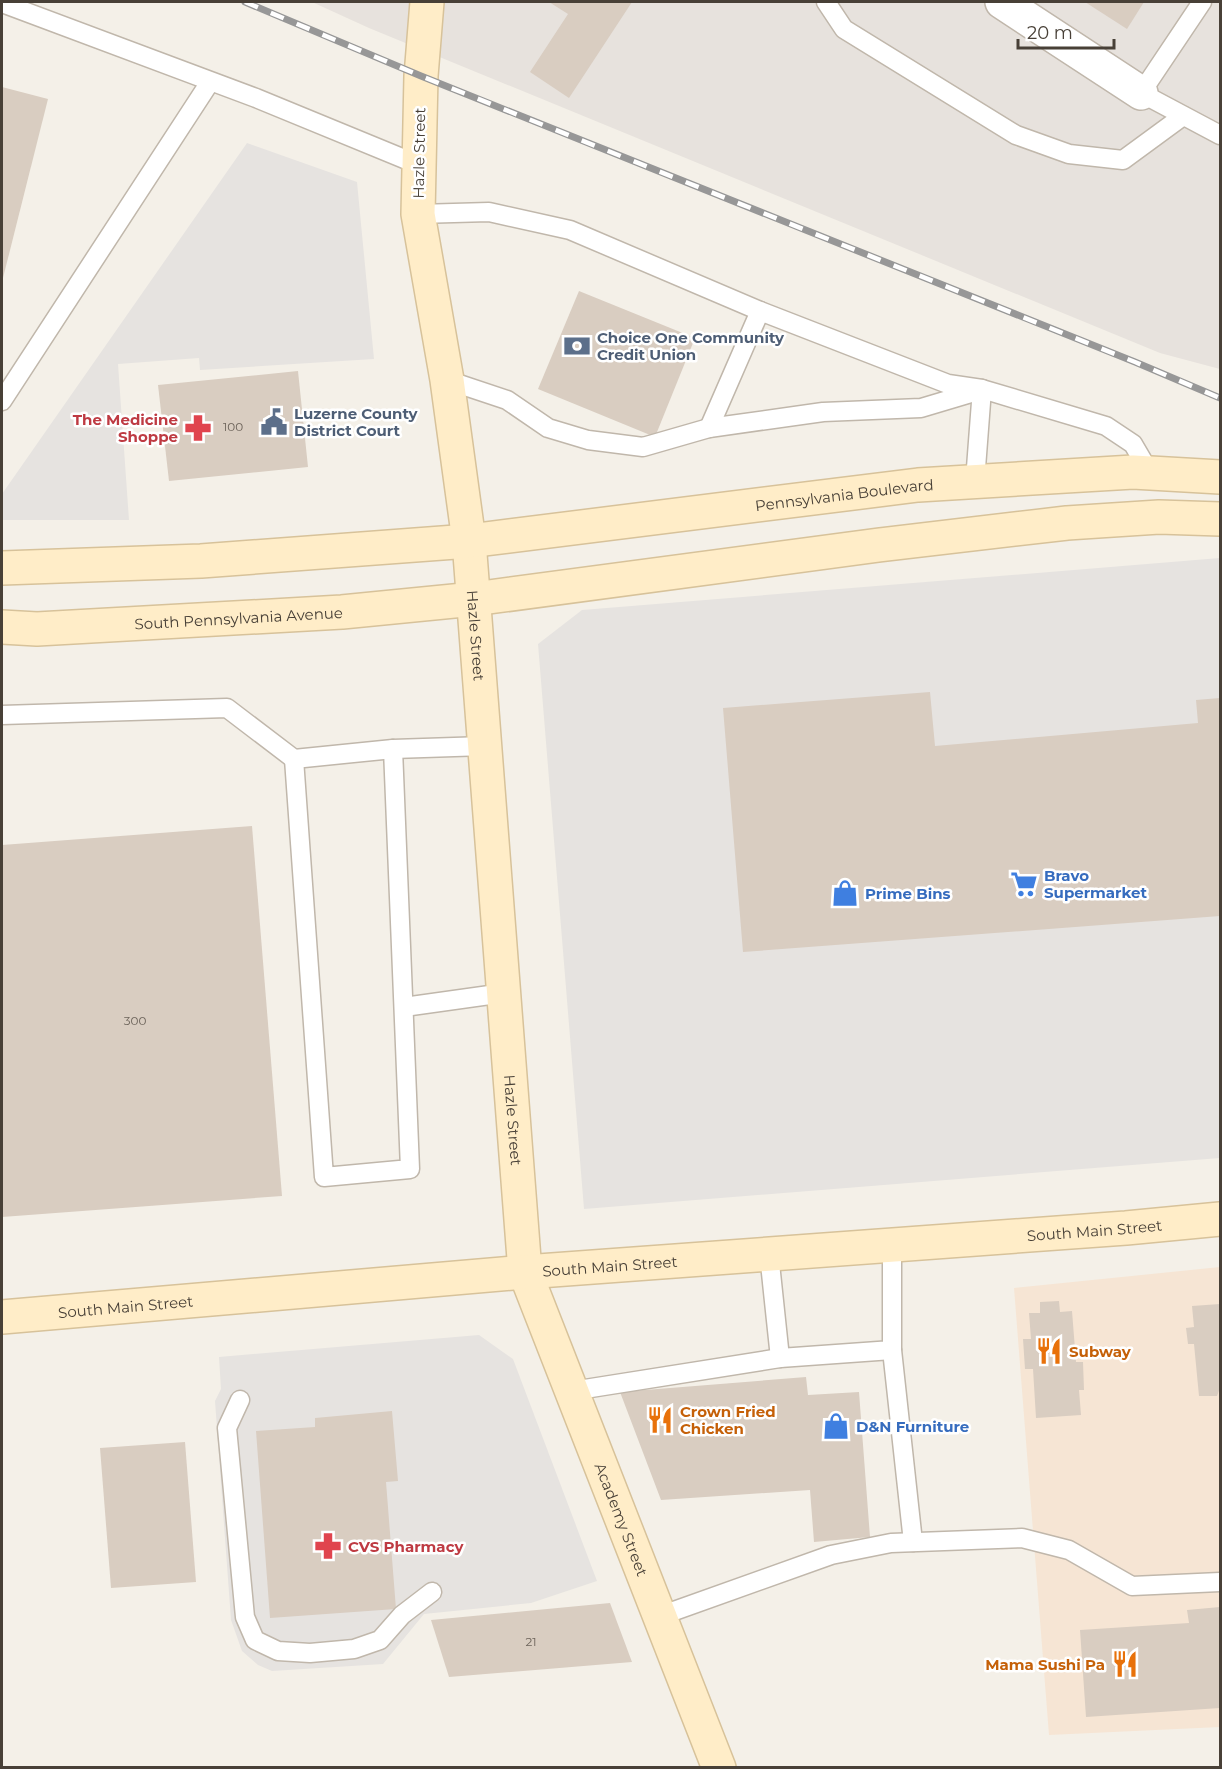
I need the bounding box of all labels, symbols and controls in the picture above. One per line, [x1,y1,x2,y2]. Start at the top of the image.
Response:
scale bar [1018,12,1114,50]
text: 20 m [1027,22,1073,44]
street label: Hazle Street [409,107,429,199]
place label: Choice One Community Credit Union [597,328,785,364]
bank icon: Choice One Community Credit Union [562,331,592,361]
place label: Luzerne County District Court [294,404,419,440]
public building icon: Luzerne County District Court [259,407,289,437]
place label: The Medicine Shoppe [73,410,178,446]
pharmacy icon: The Medicine Shoppe [183,413,213,443]
house number: 100 [223,419,243,434]
street label: Pennsylvania Boulevard [754,475,934,515]
street label: Hazle Street [463,589,489,682]
street label: South Pennsylvania Avenue [134,602,343,633]
place label: Bravo Supermarket [1044,866,1147,902]
supermarket icon: Bravo Supermarket [1009,869,1039,899]
shop icon: Prime Bins [830,878,860,908]
place label: Prime Bins [865,884,951,903]
house number: 300 [124,1013,146,1028]
street label: Hazle Street [500,1074,526,1166]
street label: South Main Street [1026,1215,1163,1245]
street label: South Main Street [542,1251,678,1280]
street label: South Main Street [57,1291,194,1322]
restaurant icon: Subway [1034,1336,1064,1366]
place label: Subway [1069,1342,1132,1361]
place label: Crown Fried Chicken [680,1402,776,1438]
restaurant icon: Crown Fried Chicken [645,1405,675,1435]
shop icon: D&N Furniture [821,1411,851,1441]
place label: D&N Furniture [856,1417,969,1436]
street label: Academy Street [591,1460,652,1579]
pharmacy icon: CVS Pharmacy [313,1531,343,1561]
place label: CVS Pharmacy [348,1537,465,1556]
house number: 21 [525,1634,537,1649]
restaurant icon: Mama Sushi Pa [1110,1649,1140,1679]
place label: Mama Sushi Pa [985,1655,1105,1674]

